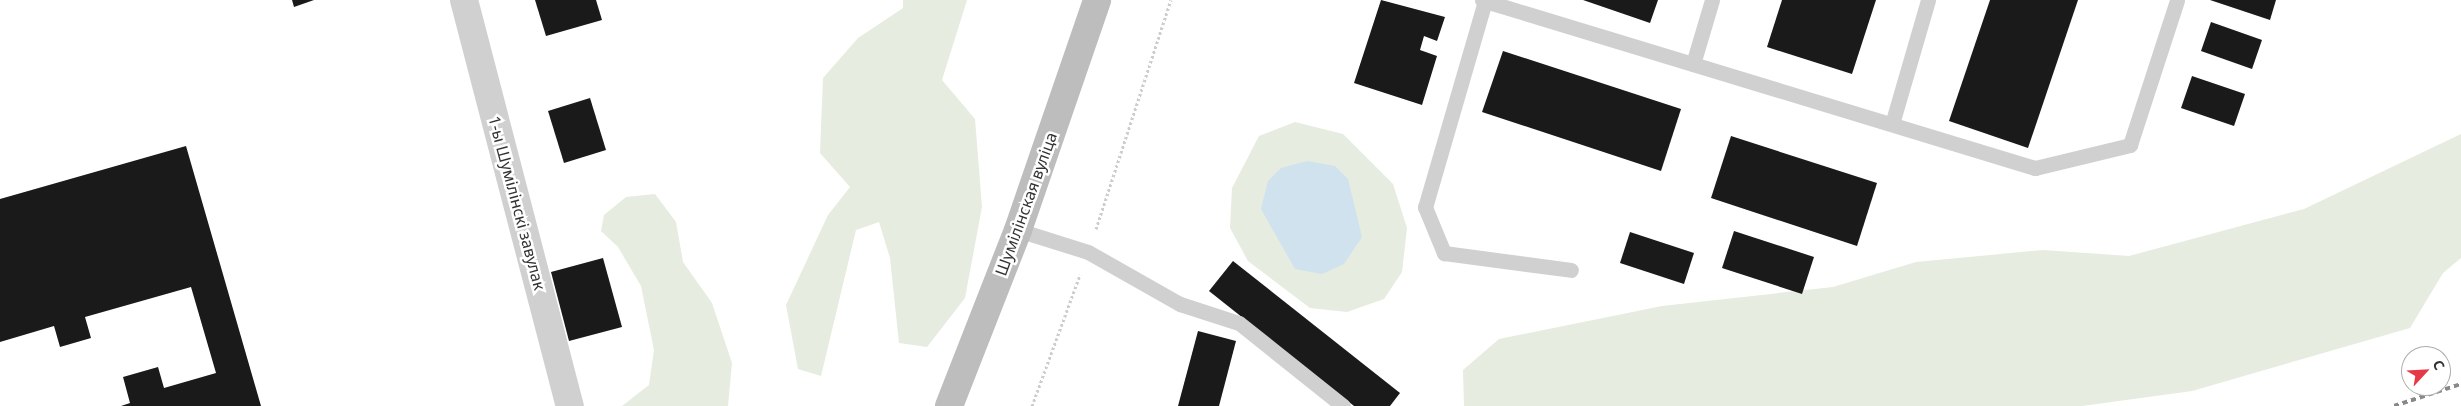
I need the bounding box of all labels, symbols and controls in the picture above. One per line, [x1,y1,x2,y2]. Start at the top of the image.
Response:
street label: 1-ы Шумілінскі завулак [485,114,549,292]
street label: Шумілінская вуліца [991,130,1061,278]
north arrow [2401,346,2451,396]
text: С [2429,357,2450,373]

